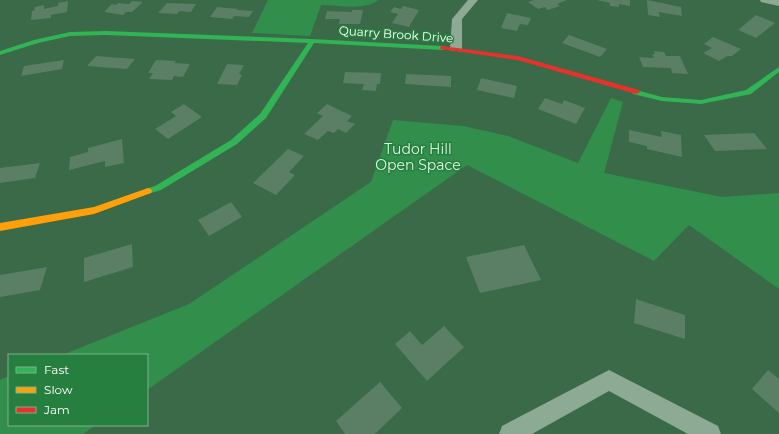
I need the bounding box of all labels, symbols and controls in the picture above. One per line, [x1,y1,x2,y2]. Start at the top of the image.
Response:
street label: Quarry Brook Drive [338,23,454,45]
park label: Tudor Hill Open Space [375,140,461,174]
legend [8,354,148,426]
text: Fast [44,362,69,377]
text: Slow [44,382,73,397]
text: Jam [43,402,70,417]

